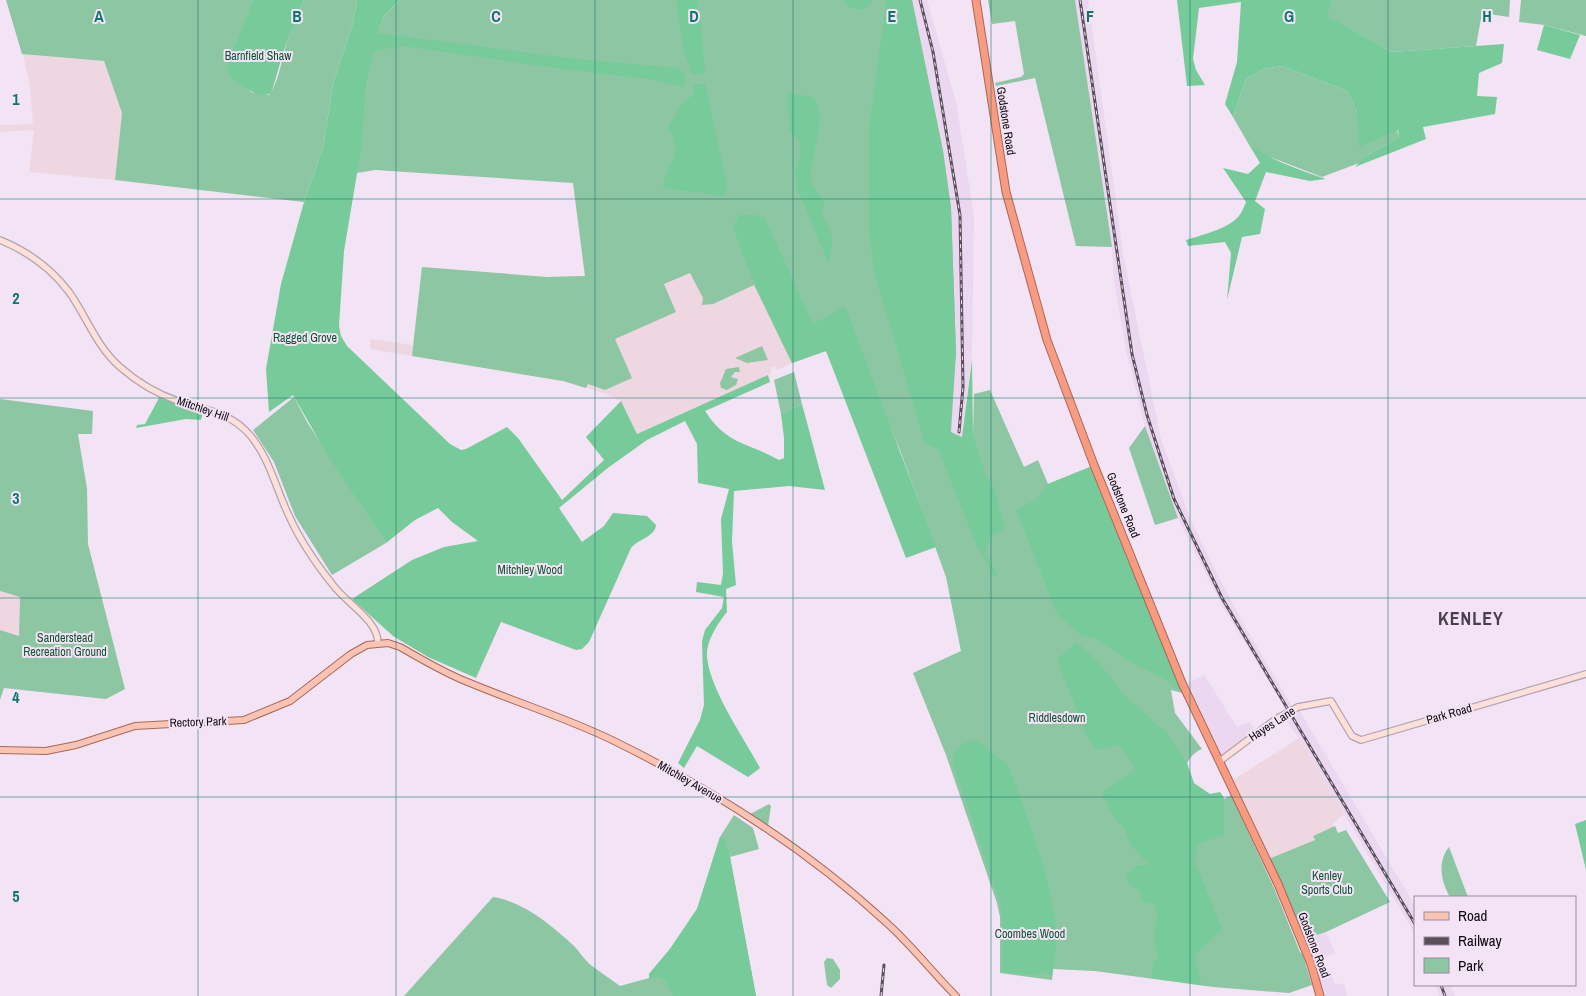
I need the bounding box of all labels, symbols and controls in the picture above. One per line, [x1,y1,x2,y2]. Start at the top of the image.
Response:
text: A [94,5,104,27]
text: B [292,5,302,27]
text: C [491,5,501,27]
text: D [689,5,699,27]
text: E [888,5,897,27]
text: F [1086,5,1094,27]
text: G [1284,5,1294,27]
text: H [1482,5,1492,27]
park label: Barnfield Shaw [225,48,292,64]
street label: Godstone Road [993,86,1019,156]
text: 1 [12,88,20,110]
text: 2 [12,287,20,309]
park label: Ragged Grove [273,330,337,346]
street label: Mitchley Hill [175,393,231,425]
street label: Godstone Road [1103,470,1143,540]
text: 3 [12,487,20,509]
park label: Mitchley Wood [498,562,562,578]
district label: KENLEY [1438,606,1504,631]
park label: Sanderstead Recreation Ground [23,630,107,660]
text: 4 [12,686,20,708]
street label: Park Road [1424,700,1474,728]
street label: Hayes Lane [1246,703,1298,745]
park label: Riddlesdown [1029,710,1085,726]
street label: Rectory Park [169,713,227,731]
street label: Mitchley Avenue [655,757,725,807]
park label: Kenley Sports Club [1301,868,1353,898]
text: 5 [12,885,20,907]
legend [1414,896,1576,986]
text: Road [1458,905,1487,926]
street label: Godstone Road [1294,910,1334,980]
park label: Coombes Wood [995,926,1065,942]
text: Railway [1458,930,1503,951]
text: Park [1458,955,1484,976]

